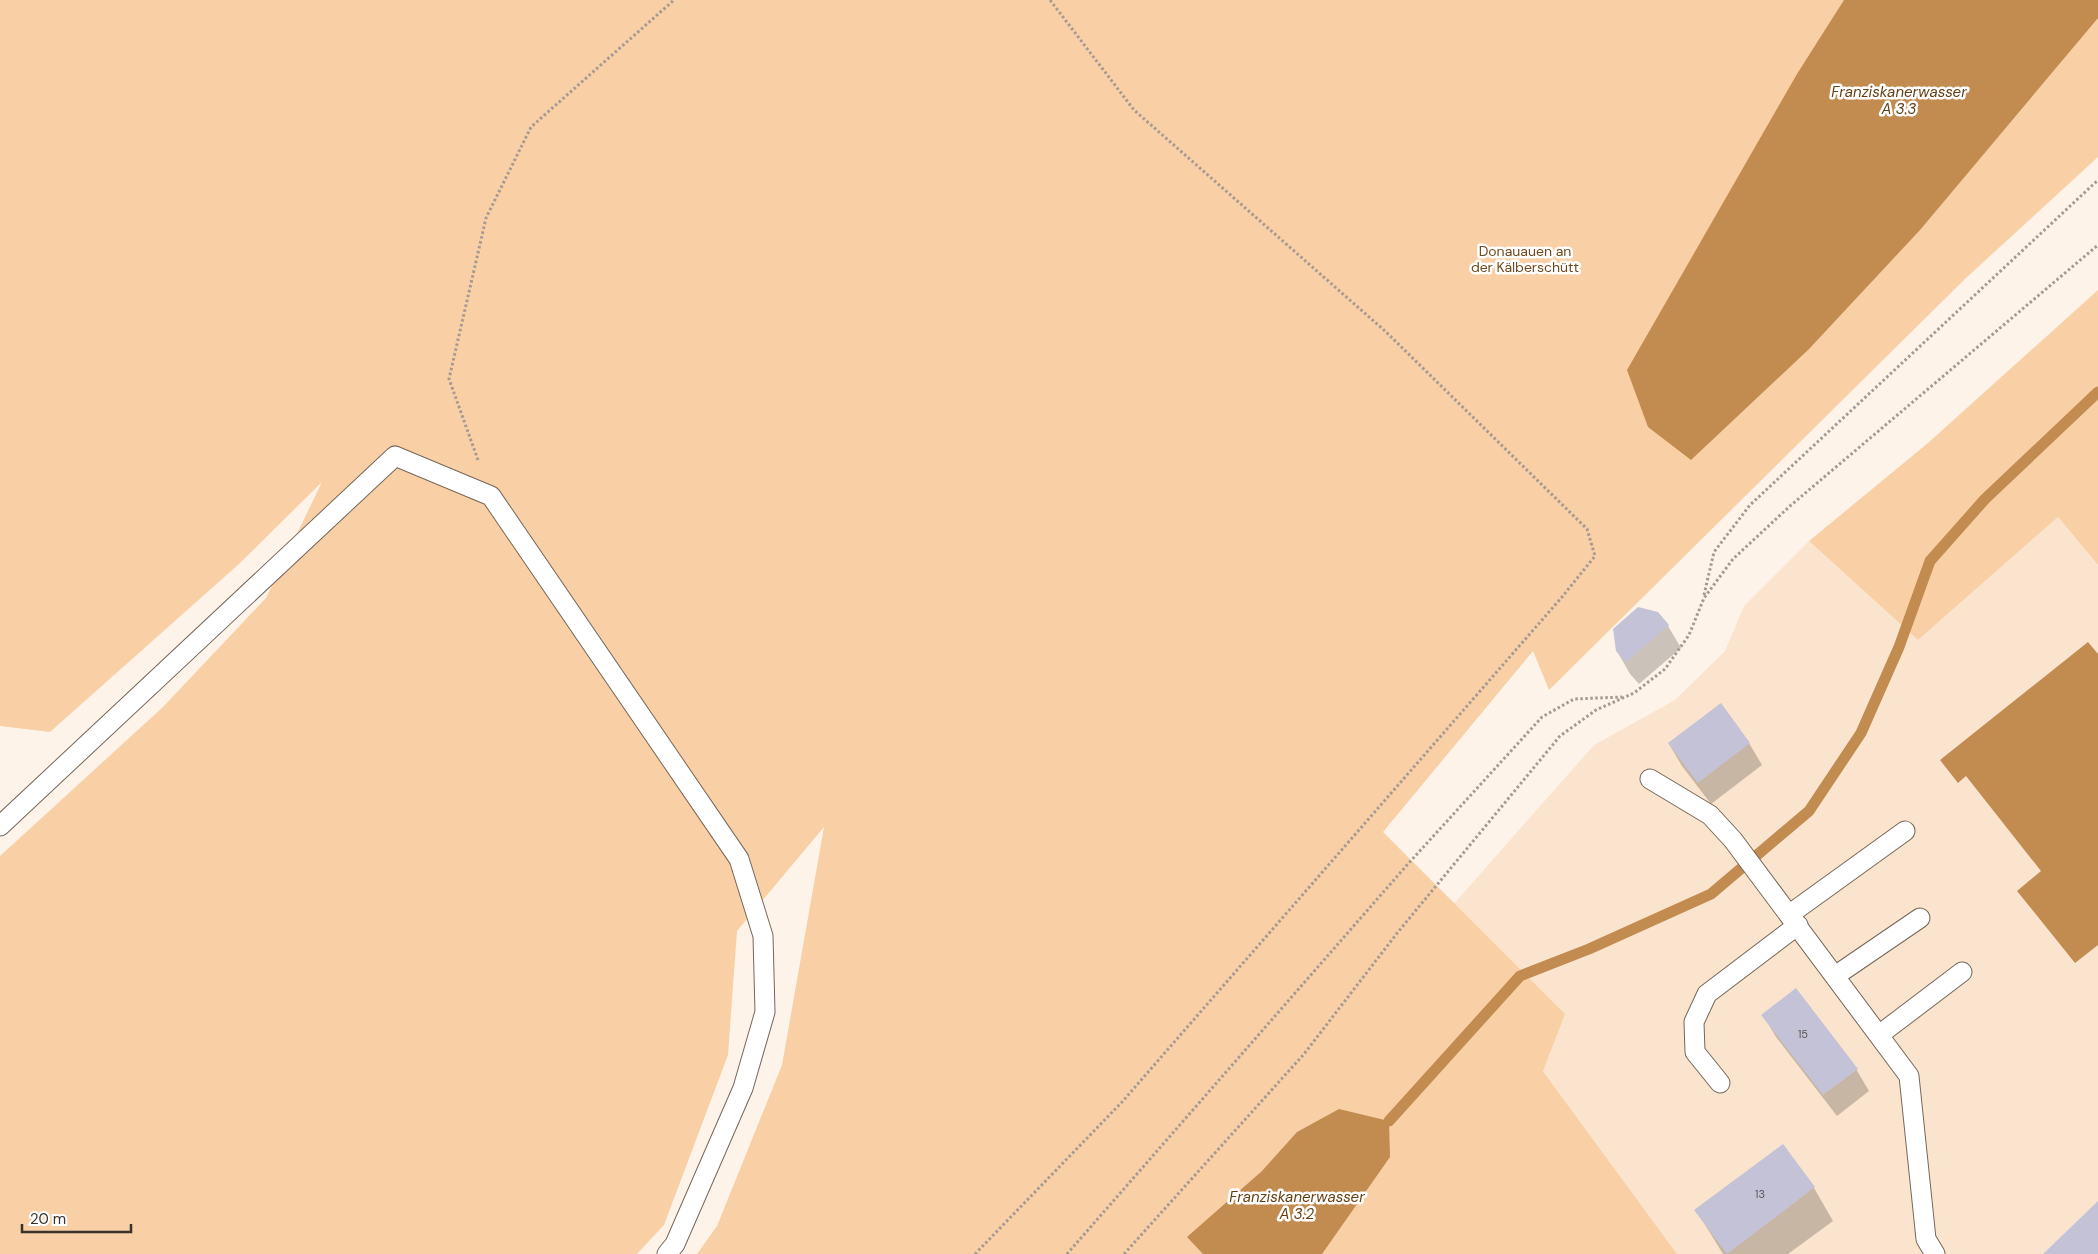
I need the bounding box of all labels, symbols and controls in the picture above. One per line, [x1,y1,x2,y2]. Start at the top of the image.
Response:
water label: Franziskanerwasser A 3.3 [1831,82,1967,119]
park label: Donauauen an der Kälberschütt [1471,242,1579,276]
house number: 15 [1798,1027,1808,1041]
water label: Franziskanerwasser A 3.2 [1229,1187,1365,1224]
house number: 13 [1755,1187,1765,1201]
scale bar [22,1202,131,1234]
text: 20 m [30,1209,66,1229]

